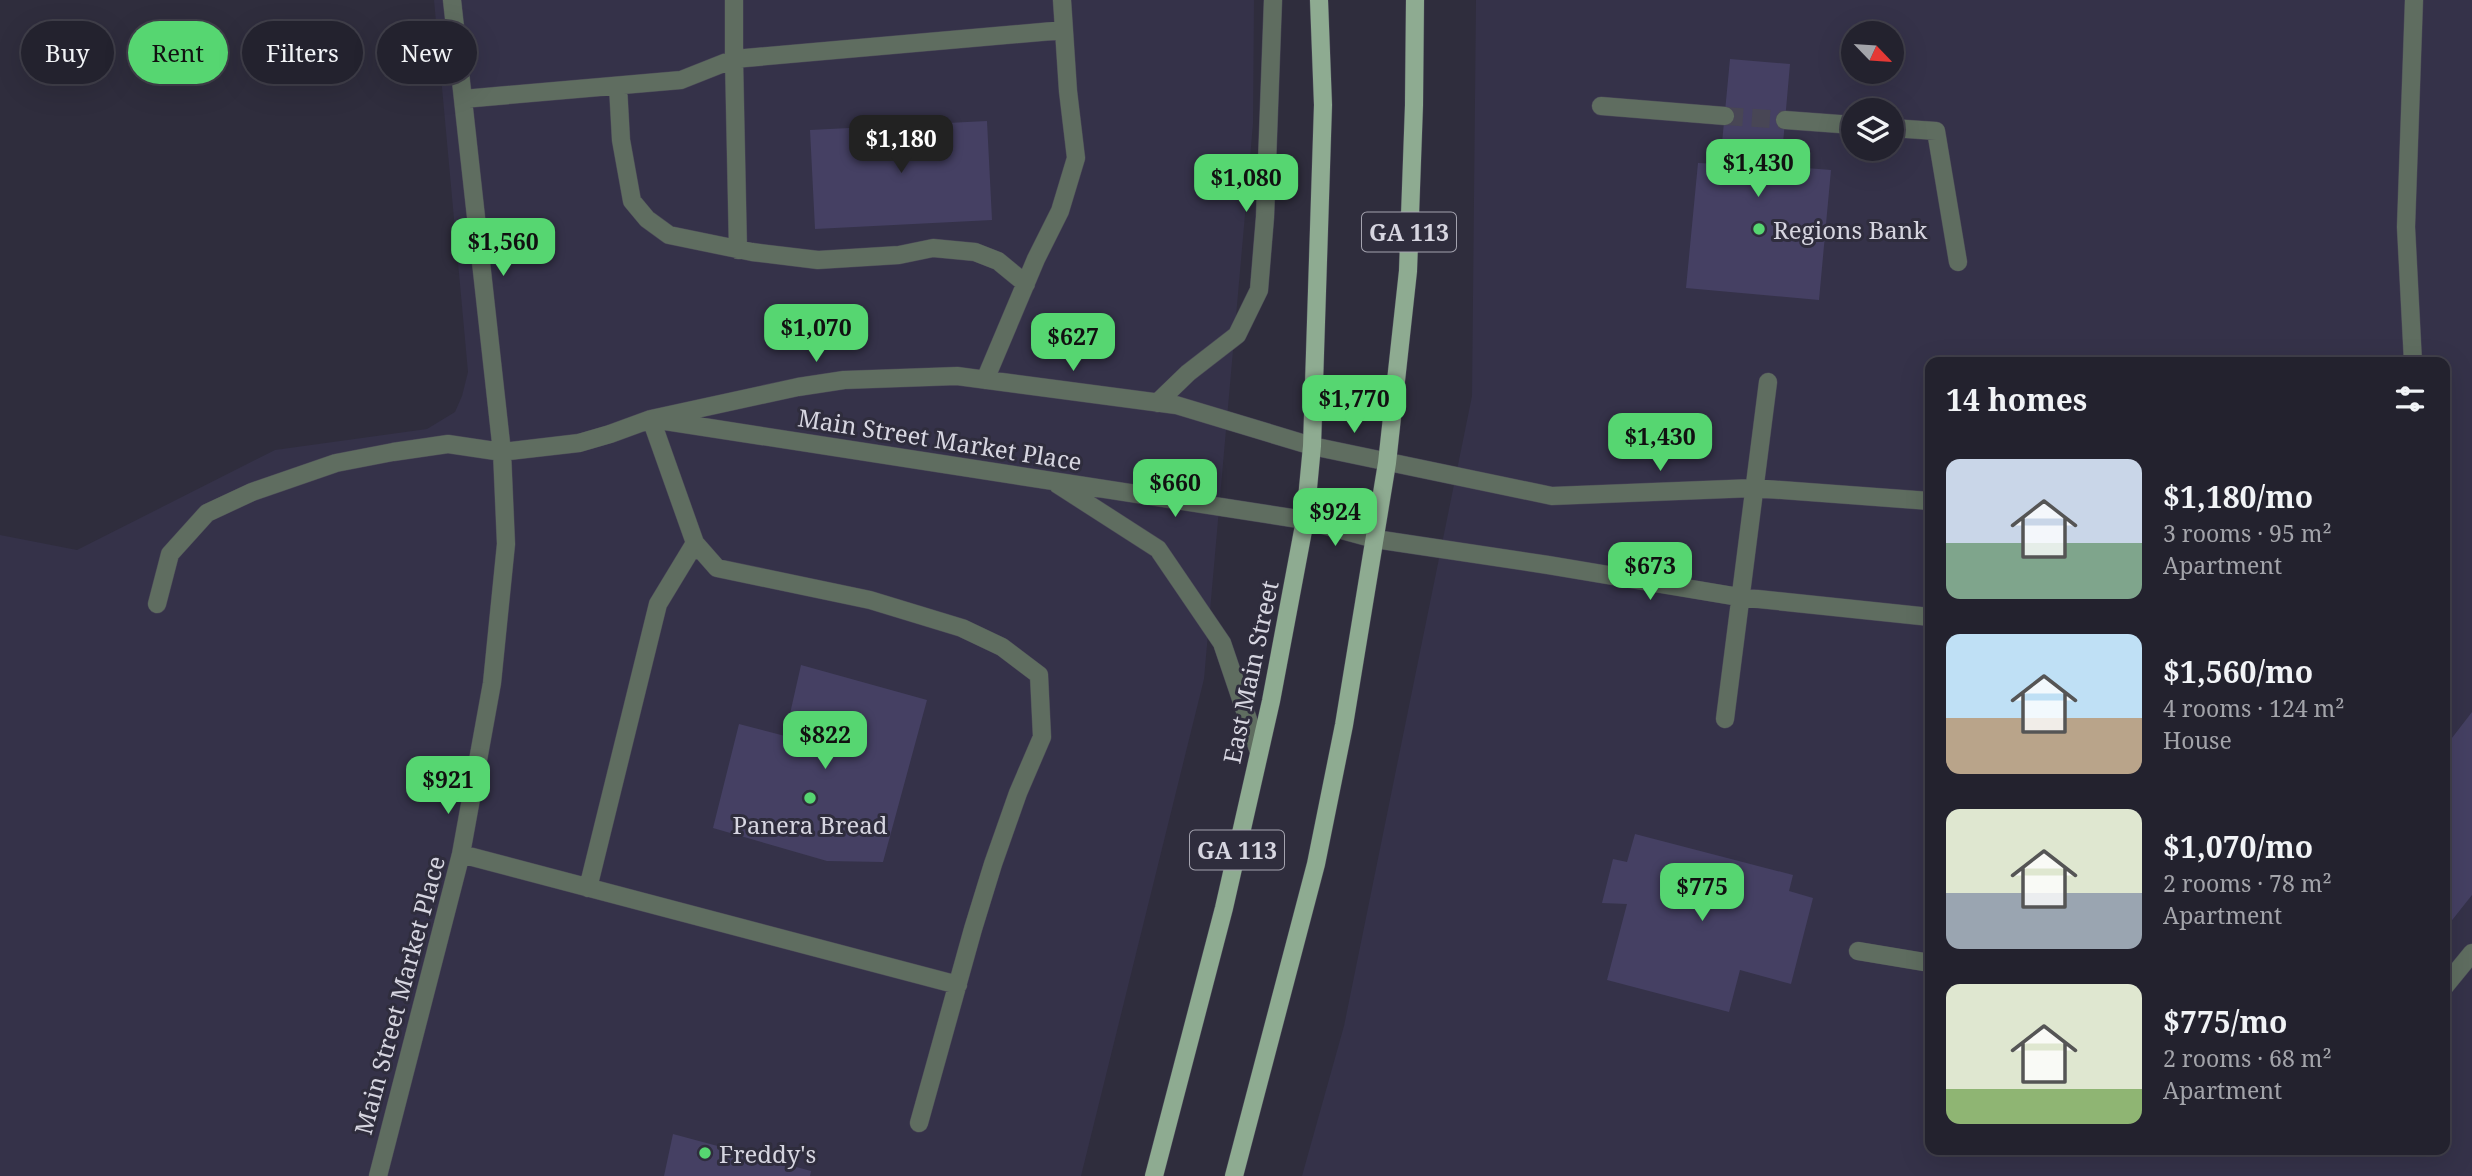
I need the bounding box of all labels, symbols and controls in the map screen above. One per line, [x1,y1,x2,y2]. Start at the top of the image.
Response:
chip: Buy [21,21,114,84]
chip: Rent [128,21,228,84]
chip: Filters [242,21,363,84]
chip: New [377,21,477,84]
north arrow [1841,21,1904,84]
map controls [1841,21,1904,161]
button: layers [1841,98,1904,161]
pin: $1,180 [844,116,958,175]
text: $1,180 [865,122,937,154]
pin: $1,430 [1701,140,1815,199]
text: $1,430 [1722,146,1794,178]
pin: $1,080 [1189,154,1303,214]
text: $1,080 [1210,161,1282,193]
road number: GA 113 [1362,213,1456,252]
place label: Regions Bank [1773,213,1928,246]
pin: $1,560 [446,218,560,278]
marker: Regions Bank [1751,221,1767,237]
text: $1,560 [467,225,539,257]
pin: $1,070 [759,304,873,364]
text: $1,070 [780,311,852,343]
pin: $627 [1032,314,1114,373]
text: $627 [1047,320,1099,352]
pin: $1,770 [1297,376,1411,435]
text: 14 homes [1946,379,2087,420]
icon: filters [2391,380,2429,418]
text: $1,770 [1318,382,1390,414]
street label: Main Street Market Place [796,400,1084,478]
pin: $1,430 [1603,414,1717,473]
text: $1,430 [1624,420,1696,452]
pin: $660 [1134,460,1216,519]
text: $660 [1149,466,1201,498]
text: $1,180/mo [2163,476,2313,517]
icon: home [2002,487,2086,571]
pin: $924 [1294,489,1376,548]
text: $924 [1309,495,1361,527]
text: 3 rooms · 95 m² [2163,517,2332,549]
pin: $673 [1609,542,1691,602]
text: $673 [1624,549,1676,581]
text: Apartment [2163,549,2282,581]
street label: East Main Street [1214,577,1286,767]
text: $1,560/mo [2163,651,2313,692]
icon: home [2002,662,2086,746]
text: 4 rooms · 124 m² [2163,692,2345,724]
pin: $822 [784,712,866,771]
text: $822 [799,718,851,750]
text: House [2163,724,2232,756]
pin: $921 [407,756,489,816]
text: $921 [422,763,474,795]
marker: Panera Bread [802,790,818,806]
place label: Panera Bread [733,808,888,841]
text: $1,070/mo [2163,826,2313,867]
road number: GA 113 [1190,830,1284,870]
icon: home [2002,837,2086,921]
street label: Main Street Market Place [346,852,452,1138]
pin: $775 [1661,864,1743,923]
text: 2 rooms · 78 m² [2163,867,2332,899]
text: $775 [1676,870,1728,902]
text: Apartment [2163,899,2282,931]
text: $775/mo [2163,1001,2287,1042]
icon: home [2002,1012,2086,1096]
text: 2 rooms · 68 m² [2163,1042,2332,1074]
text: Apartment [2163,1074,2282,1106]
place label: Freddy's [719,1137,816,1170]
marker: Freddy's [697,1145,713,1161]

